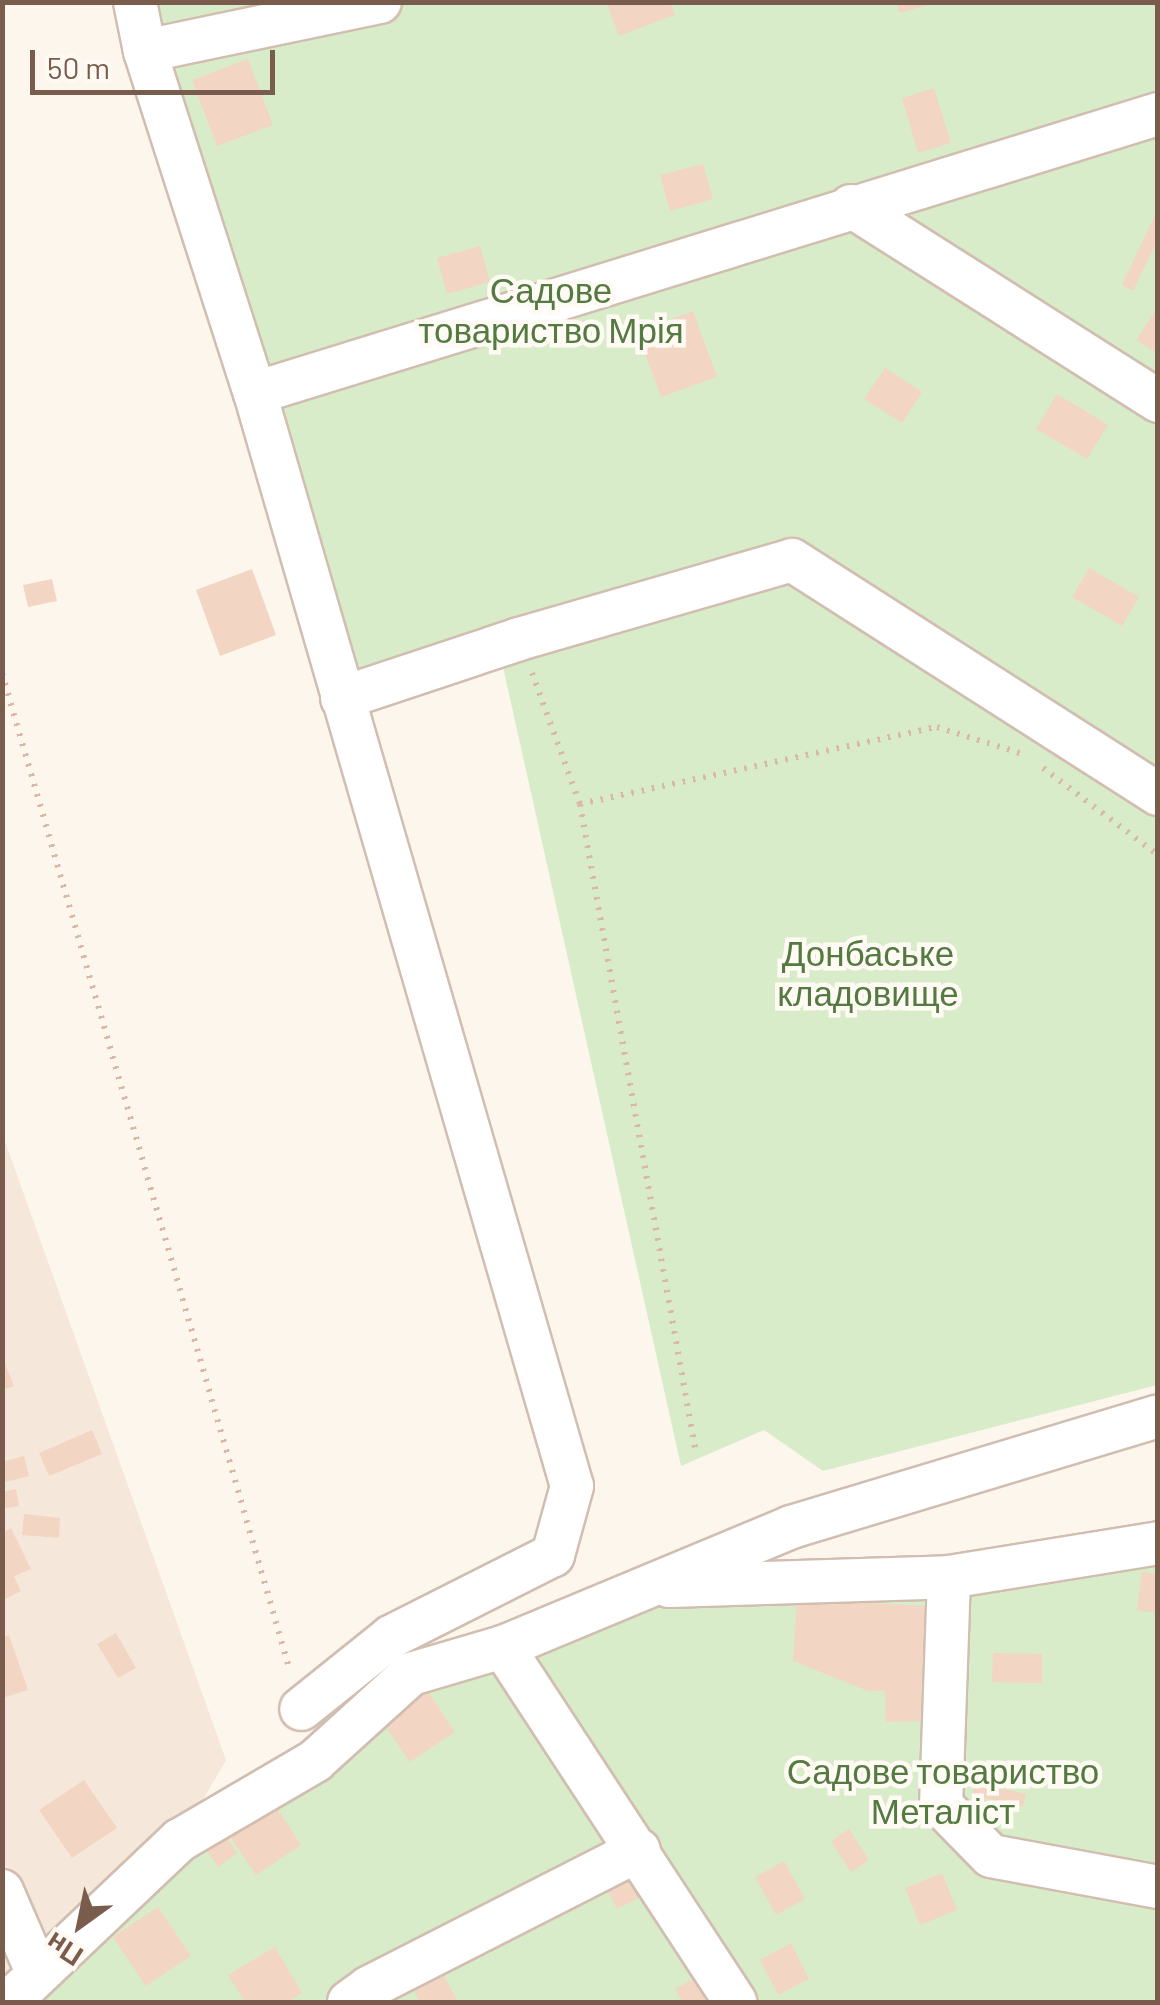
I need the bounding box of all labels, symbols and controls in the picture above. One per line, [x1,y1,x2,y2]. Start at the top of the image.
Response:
scale bar [35,30,280,92]
text: 50 m [47,49,110,85]
park label: Садове товариство Мрія [418,268,684,350]
park label: Донбаське кладовище [777,931,959,1013]
park label: Садове товариство Металіст [787,1749,1099,1831]
north arrow [30,1875,130,1975]
text: Пн [39,1926,88,1975]

